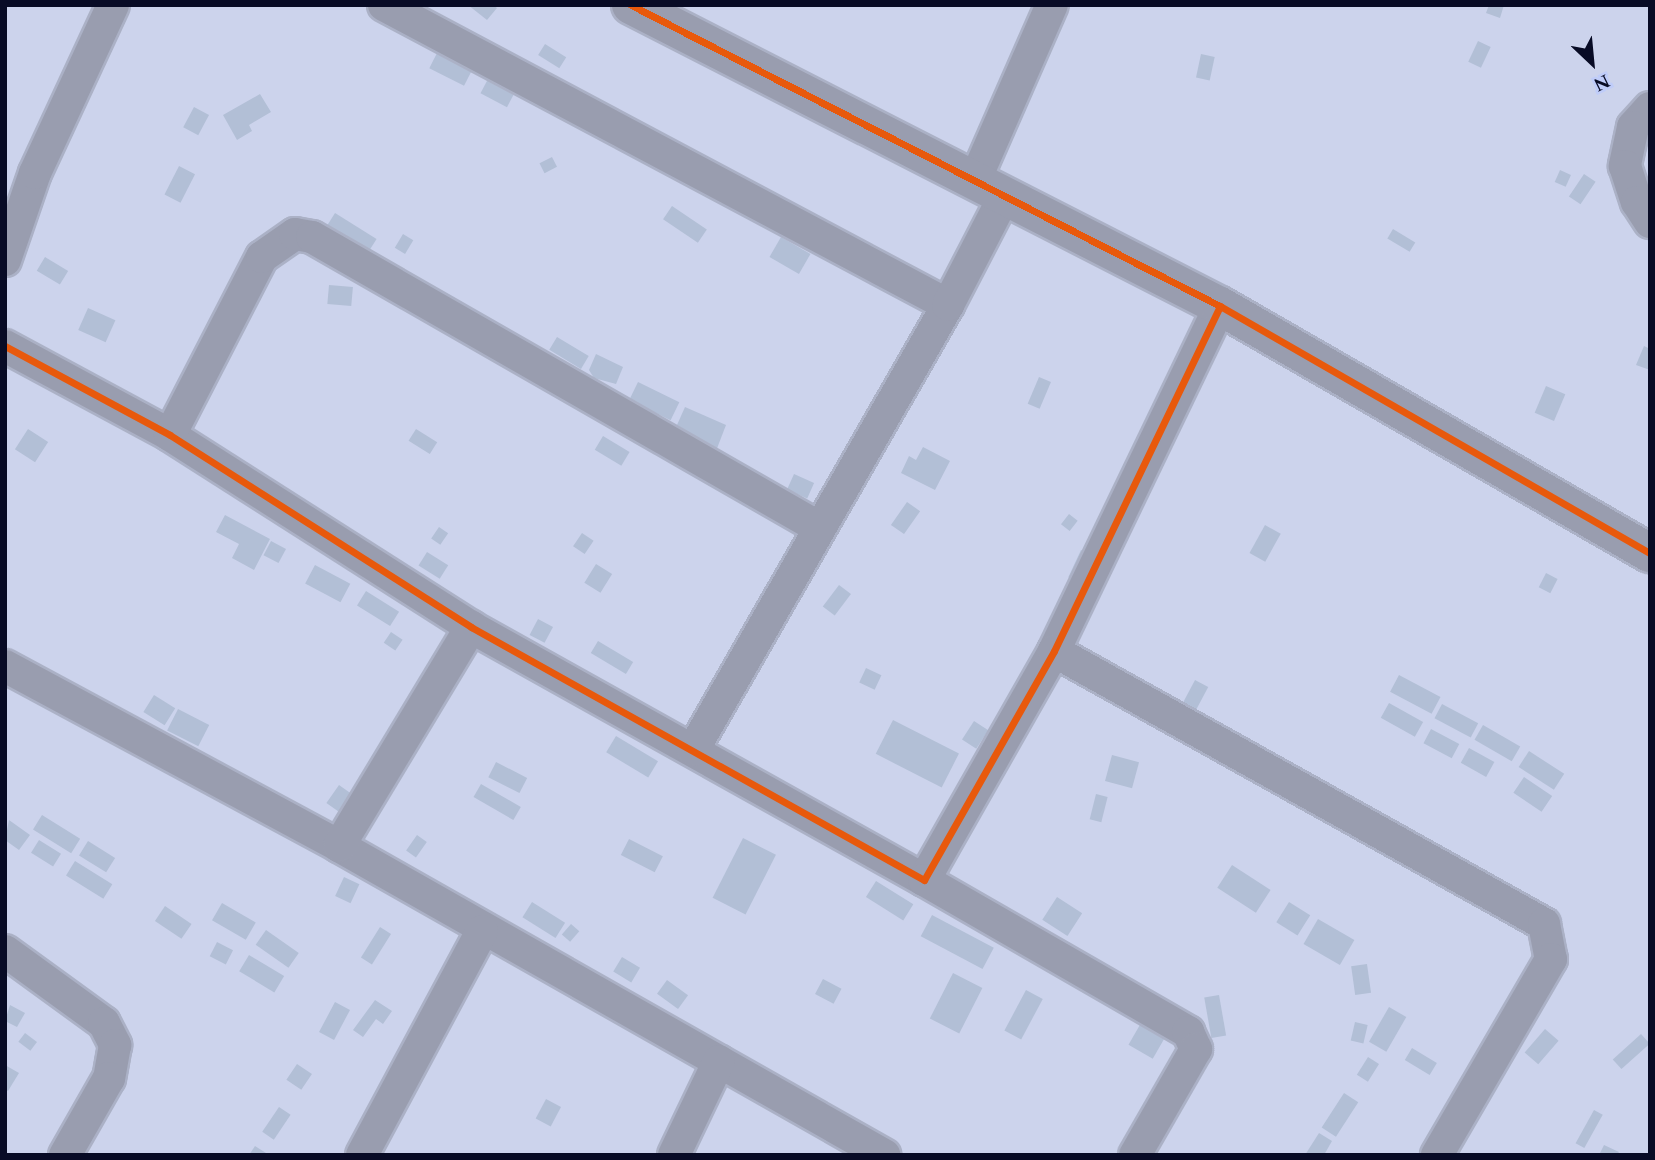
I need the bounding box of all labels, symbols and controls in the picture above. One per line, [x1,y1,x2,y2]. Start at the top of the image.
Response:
north arrow [1557,28,1627,98]
text: N [1588,66,1615,99]

